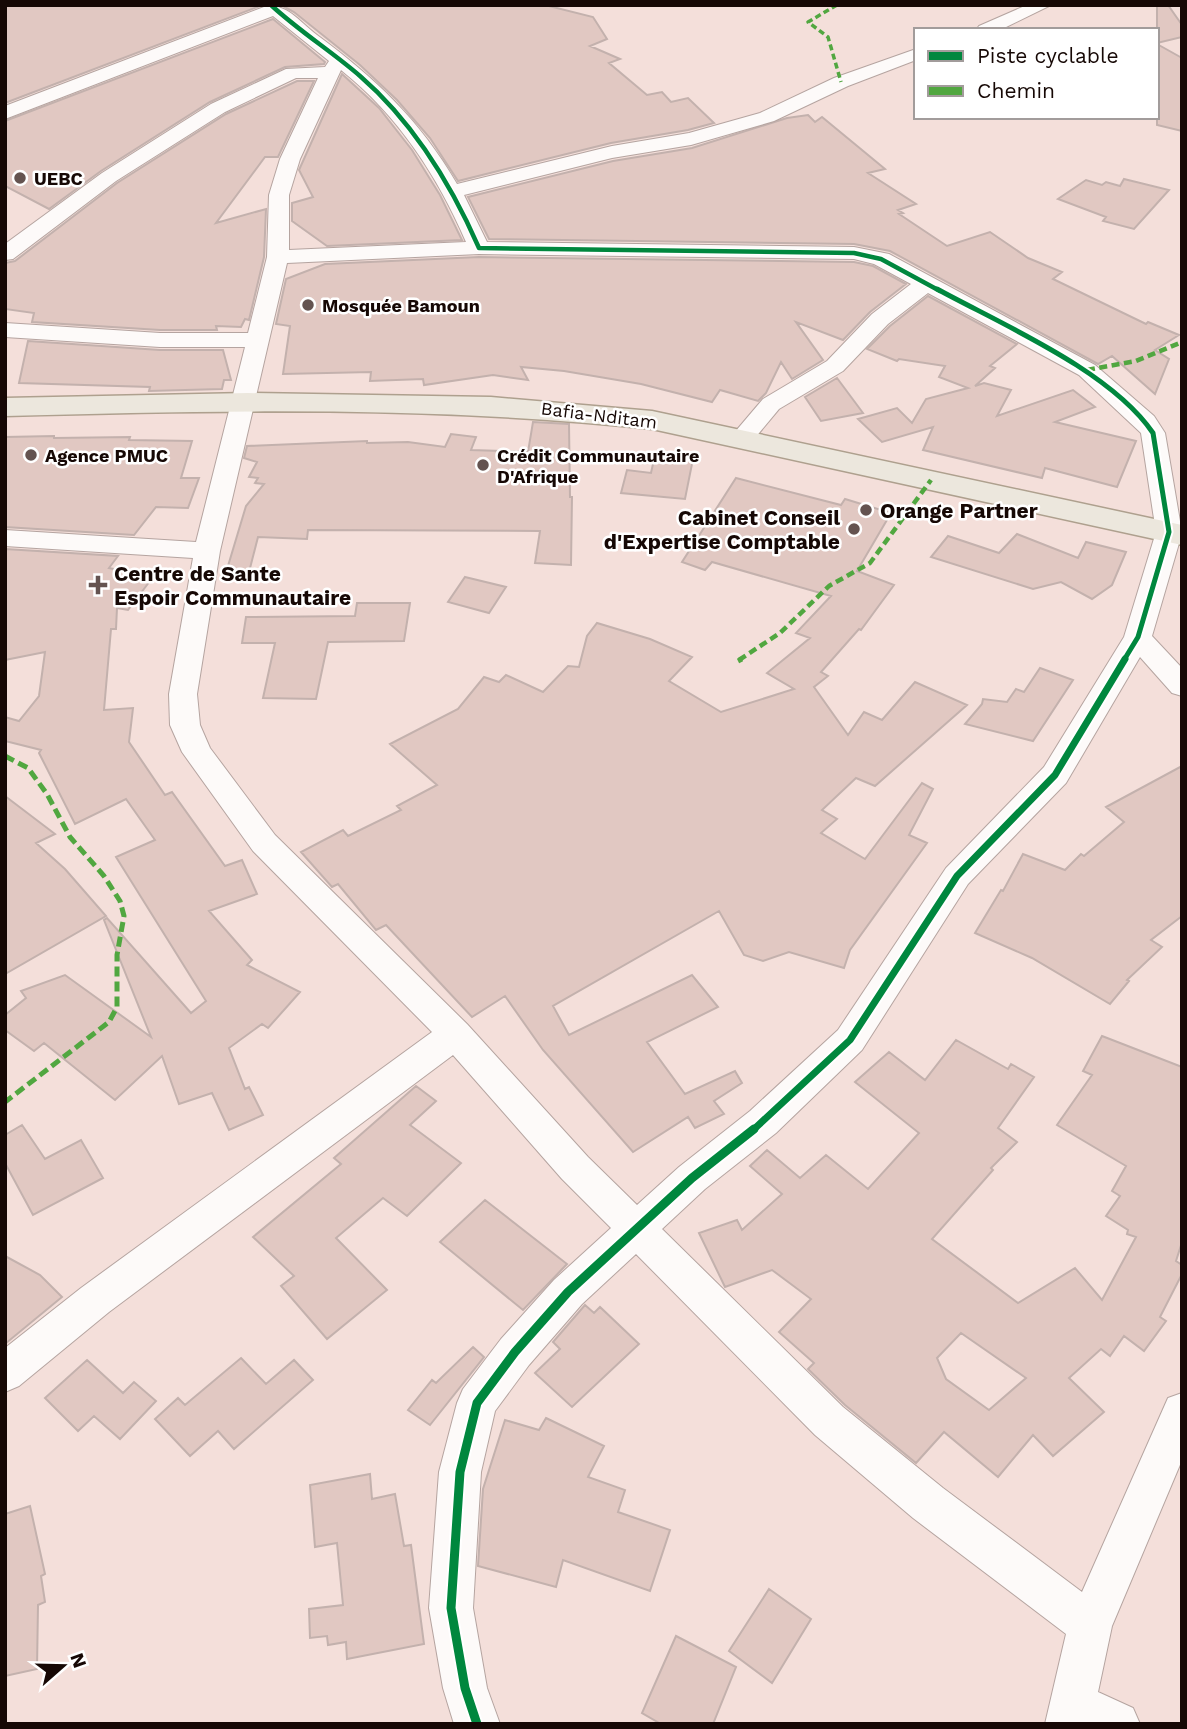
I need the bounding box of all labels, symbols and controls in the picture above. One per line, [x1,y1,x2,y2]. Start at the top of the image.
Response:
legend [914,28,1159,119]
text: Piste cyclable [977,43,1119,68]
text: Chemin [977,78,1055,103]
place label: UEBC [34,168,83,189]
marker: UEBC [12,170,28,186]
place label: Mosquée Bamoun [322,295,480,316]
marker: Mosquée Bamoun [300,297,316,313]
street label: Bafia-Nditam [540,397,658,433]
place label: Agence PMUC [45,445,168,466]
place label: Crédit Communautaire D'Afrique [497,445,699,487]
marker: Agence PMUC [23,447,39,463]
marker: Crédit Communautaire D'Afrique [475,457,491,473]
place label: Orange Partner [880,498,1038,523]
marker: Orange Partner [858,502,874,518]
place label: Cabinet Conseil d'Expertise Comptable [604,505,840,554]
marker: Cabinet Conseil d'Expertise Comptable [846,521,862,537]
place label: Centre de Sante Espoir Communautaire [114,561,351,610]
marker: Centre de Sante Espoir Communautaire [88,575,108,595]
north arrow [28,1631,98,1701]
text: N [65,1650,92,1671]

